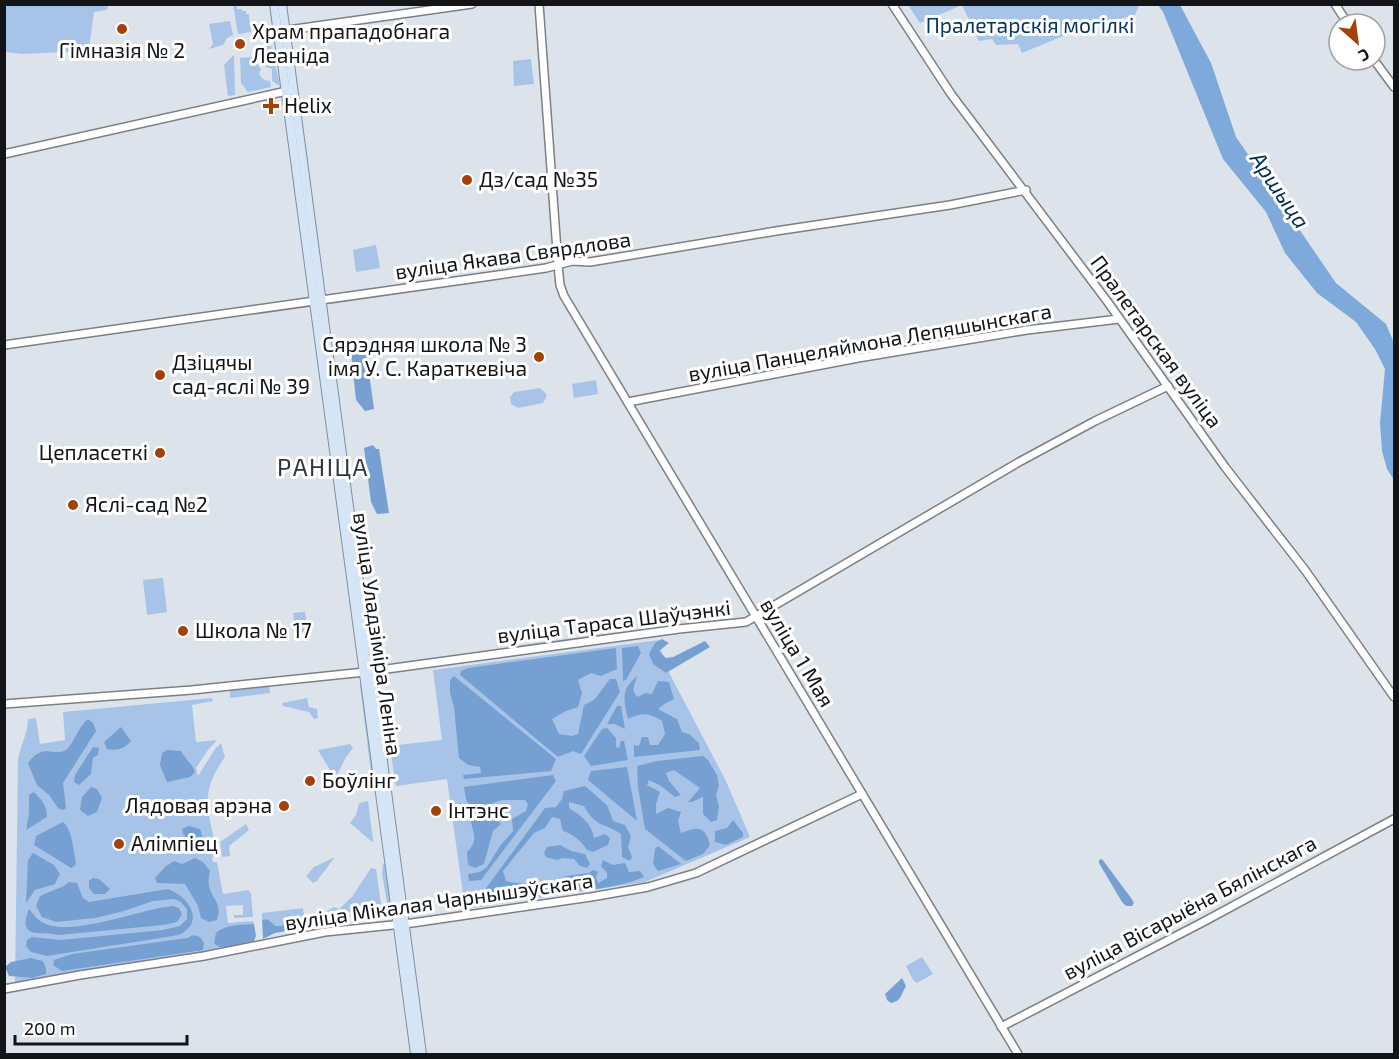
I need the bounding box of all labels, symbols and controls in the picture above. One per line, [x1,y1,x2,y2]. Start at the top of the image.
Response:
park label: Пралетарскія могілкі [926,12,1134,37]
north arrow [1327,12,1387,72]
place label: Храм прападобнага Леаніда [252,18,450,67]
marker: Гімназія № 2 [115,22,129,36]
place label: Гімназія № 2 [59,37,185,62]
marker: Храм прападобнага Леаніда [233,37,247,51]
text: С [1356,45,1373,66]
place label: Helix [284,92,332,117]
marker: Helix [262,97,280,115]
water label: Аршыца [1245,145,1316,233]
place label: Дз/сад №35 [479,166,598,191]
marker: Дз/сад №35 [460,173,474,187]
street label: вуліца Якава Свярдлова [393,226,633,284]
street label: Пралетарская вуліца [1085,250,1228,433]
street label: вуліца Панцеляймона Лепяшынскага [686,297,1053,387]
place label: Сярэдняя школа № 3 імя У. С. Караткевіча [322,331,527,380]
place label: Дзіцячы сад-яслі № 39 [172,349,310,398]
marker: Сярэдняя школа № 3 імя У. С. Караткевіча [532,350,546,364]
marker: Дзіцячы сад-яслі № 39 [153,368,167,382]
place label: Цепласеткі [39,439,148,464]
marker: Цепласеткі [153,446,167,460]
district label: РАНІЦА [277,452,369,481]
place label: Яслі-сад №2 [85,491,208,516]
marker: Яслі-сад №2 [66,498,80,512]
street label: вуліца Уладзіміра Леніна [348,511,408,757]
street label: вуліца 1 Мая [755,593,840,712]
street label: вуліца Тараса Шаўчэнкі [496,594,732,648]
place label: Школа № 17 [195,617,312,642]
marker: Школа № 17 [176,624,190,638]
place label: Боўлінг [322,767,396,793]
marker: Боўлінг [303,774,317,788]
place label: Лядовая арэна [125,792,272,817]
place label: Інтэнс [448,797,509,822]
marker: Лядовая арэна [277,799,291,813]
marker: Інтэнс [429,804,443,818]
street label: вуліца Вісарыёна Бялінскага [1058,829,1321,985]
place label: Алімпіец [131,830,218,855]
marker: Алімпіец [112,837,126,851]
street label: вуліца Мікалая Чарнышэўскага [283,866,595,936]
scale bar [15,1008,188,1046]
text: 200 m [24,1017,76,1039]

